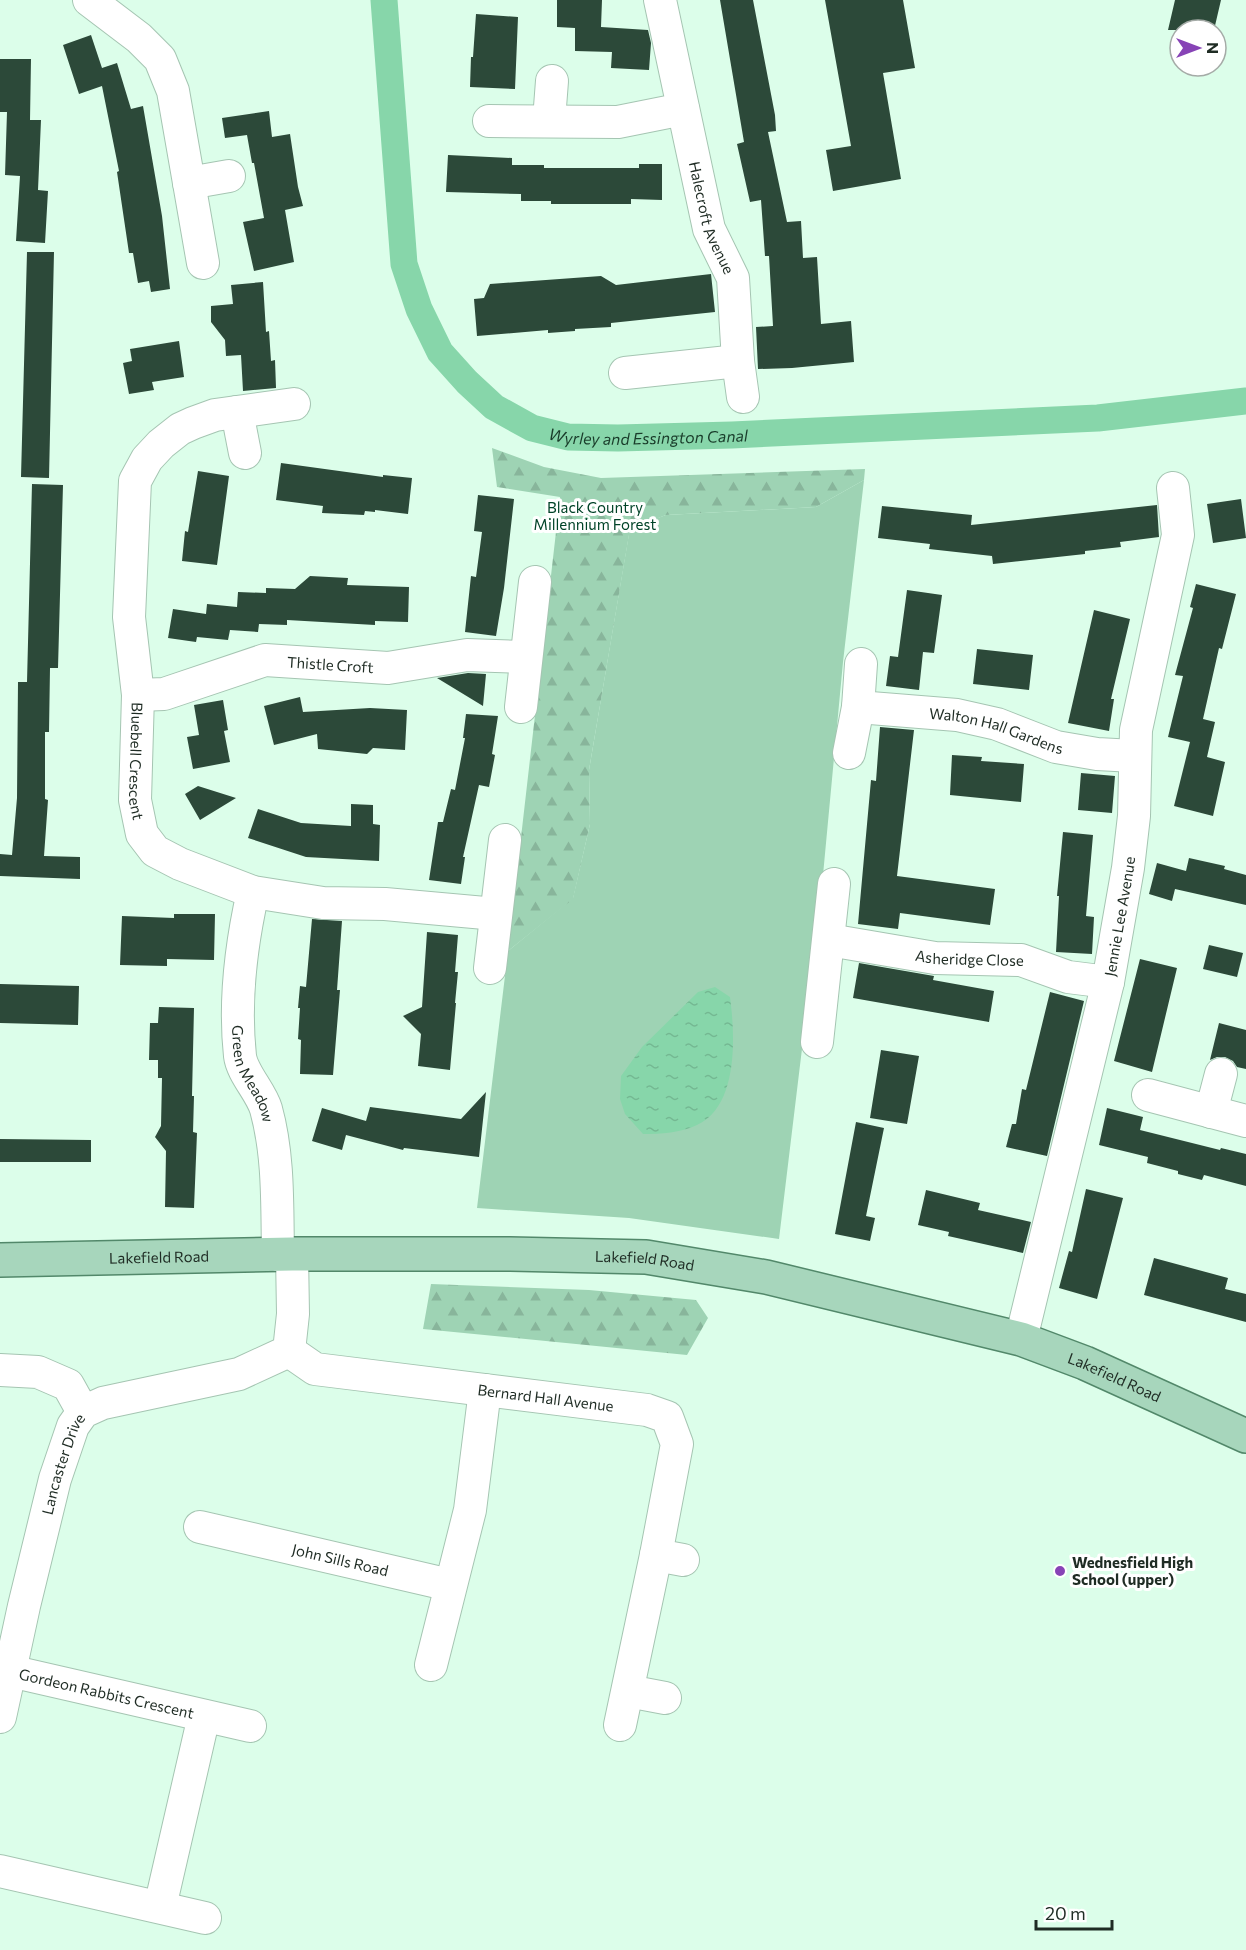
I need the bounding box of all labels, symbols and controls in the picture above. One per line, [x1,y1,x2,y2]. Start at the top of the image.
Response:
north arrow [1168,18,1228,78]
text: N [1204,42,1223,54]
street label: Halecroft Avenue [686,160,739,277]
water label: Wyrley and Essington Canal [547,423,749,448]
park label: Black Country Millennium Forest [534,498,656,533]
street label: Thistle Croft [286,652,374,676]
street label: Bluebell Crescent [126,702,148,821]
street label: Walton Hall Gardens [929,704,1064,757]
street label: Jennie Lee Avenue [1100,855,1138,978]
street label: Asheridge Close [914,946,1024,969]
street label: Green Meadow [229,1025,278,1124]
street label: Lakefield Road [109,1247,209,1267]
street label: Lakefield Road [595,1247,696,1274]
street label: Lakefield Road [1065,1348,1164,1405]
street label: Bernard Hall Avenue [477,1380,615,1415]
street label: Lancaster Drive [38,1409,88,1517]
street label: John Sills Road [290,1540,390,1579]
place label: Wednesfield High School (upper) [1072,1553,1193,1588]
marker: Wednesfield High School (upper) [1053,1564,1067,1578]
street label: Gordeon Rabbits Crescent [17,1664,196,1722]
scale bar [1036,1893,1112,1931]
text: 20 m [1045,1902,1086,1924]

